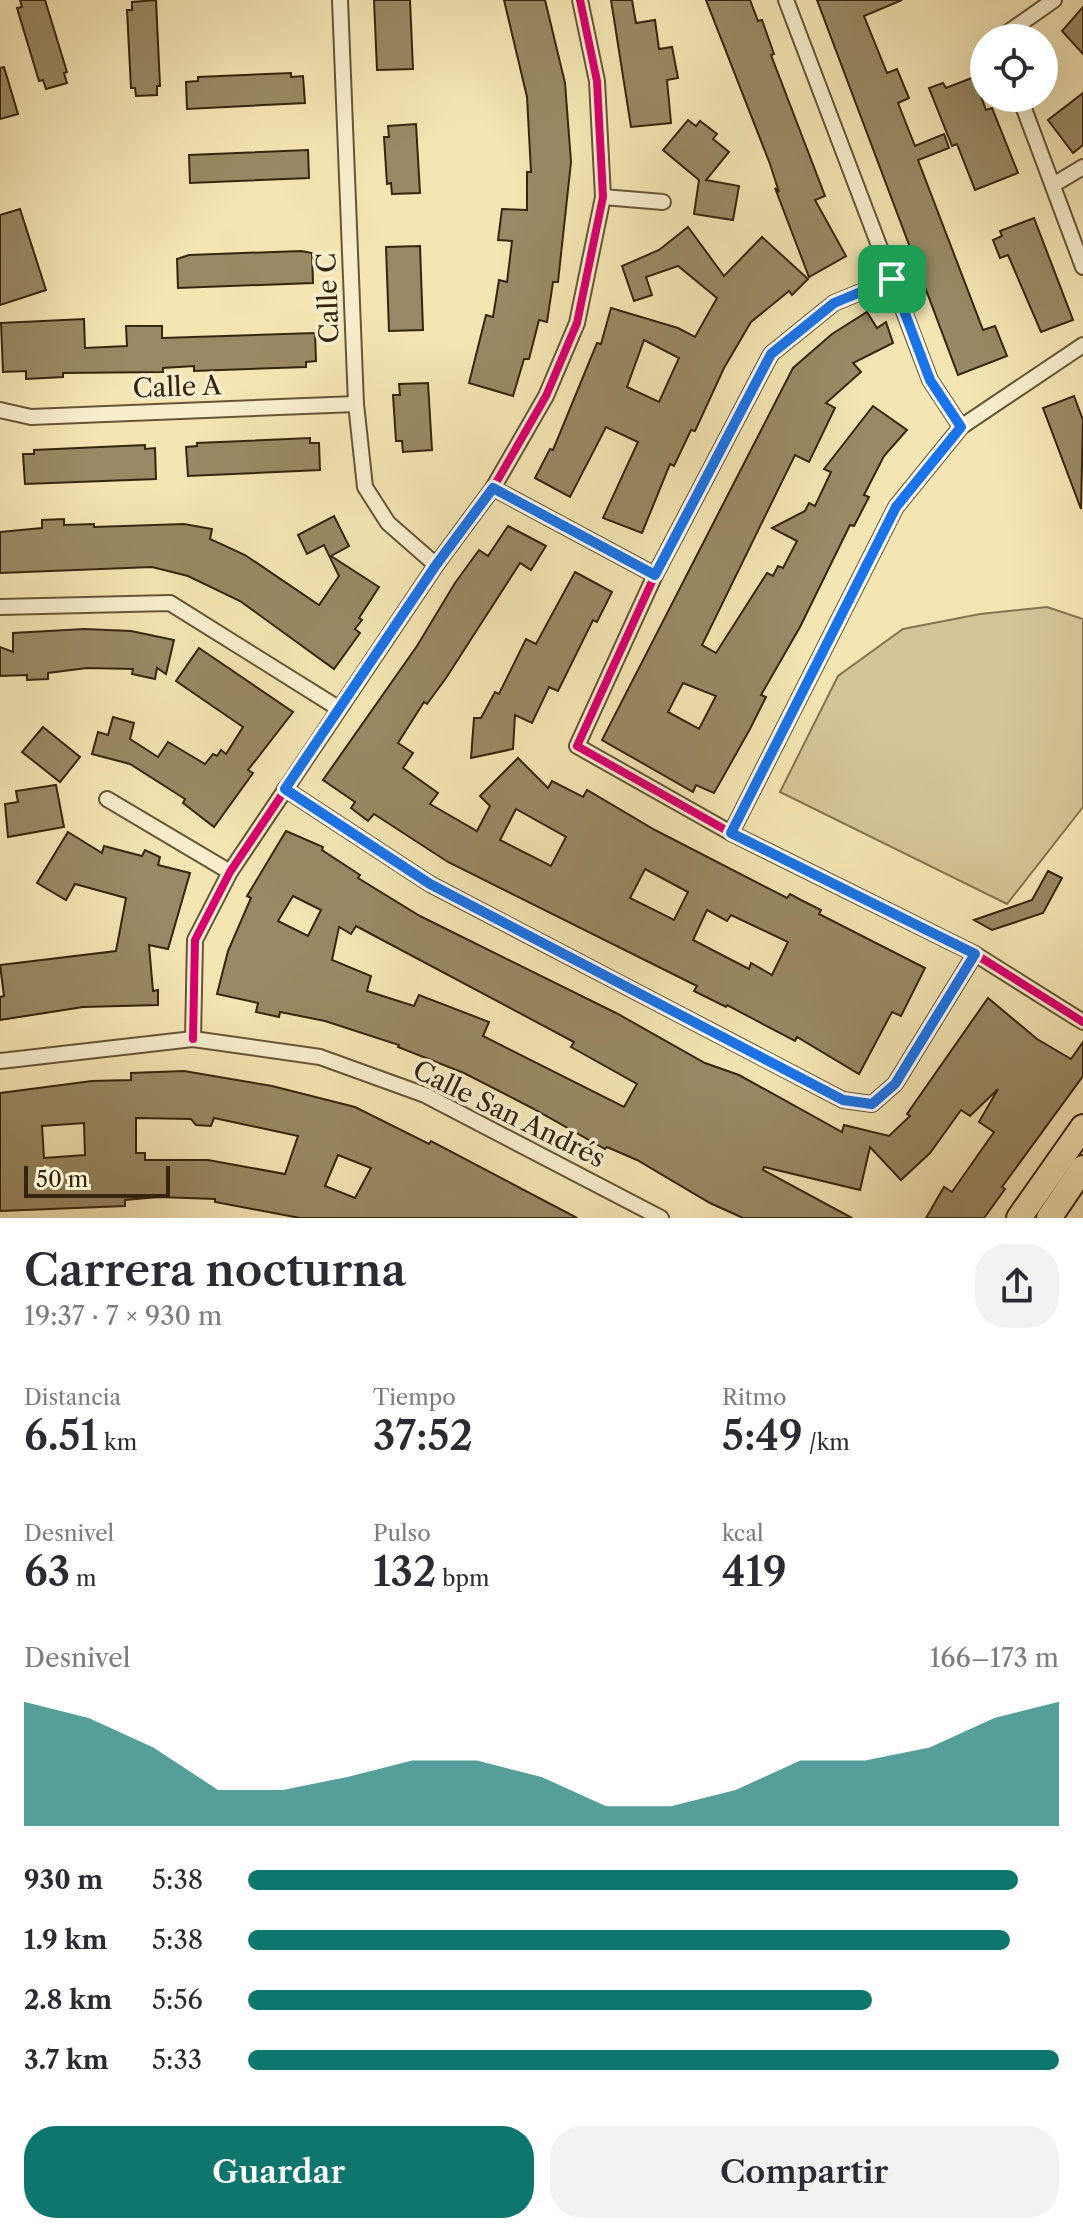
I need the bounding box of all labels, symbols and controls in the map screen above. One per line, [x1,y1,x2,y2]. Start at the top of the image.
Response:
map controls [970,24,1058,112]
button: locate [970,24,1058,112]
pin [858,245,926,313]
street label: Calle C [310,252,346,344]
icon: arrive [870,257,914,301]
street label: Calle A [132,369,223,405]
street label: Calle San Andrés [408,1054,610,1174]
scale bar [24,1162,170,1198]
text: 50 m [36,1166,88,1193]
text: Carrera nocturna [24,1243,406,1297]
button: share [975,1244,1059,1328]
text: 19:37 · 7 × 930 m [24,1300,222,1332]
text: Distancia [24,1384,121,1411]
text: Tiempo [373,1384,456,1411]
text: Ritmo [722,1384,787,1411]
text: 6.51 [24,1411,98,1460]
text: 37:52 [373,1411,473,1460]
text: 5:49 [722,1411,803,1460]
text: km [98,1429,137,1456]
text: /km [803,1429,850,1456]
text: Desnivel [24,1520,114,1547]
text: Pulso [373,1520,431,1547]
text: kcal [722,1520,764,1547]
text: 63 [24,1547,70,1596]
text: 132 [373,1547,436,1596]
text: 419 [722,1547,787,1596]
text: m [70,1565,97,1592]
text: bpm [436,1565,490,1592]
text: Desnivel [24,1642,131,1674]
text: 166–173 m [929,1642,1059,1674]
text: 930 m [24,1864,103,1896]
text: 5:38 [152,1864,203,1896]
text: 1.9 km [24,1924,107,1956]
text: 5:38 [152,1924,203,1956]
text: 2.8 km [24,1984,112,2016]
text: 5:56 [152,1984,203,2016]
text: 3.7 km [24,2044,109,2076]
text: 5:33 [152,2044,202,2076]
button: Guardar [24,2126,534,2218]
button: Compartir [550,2126,1059,2218]

